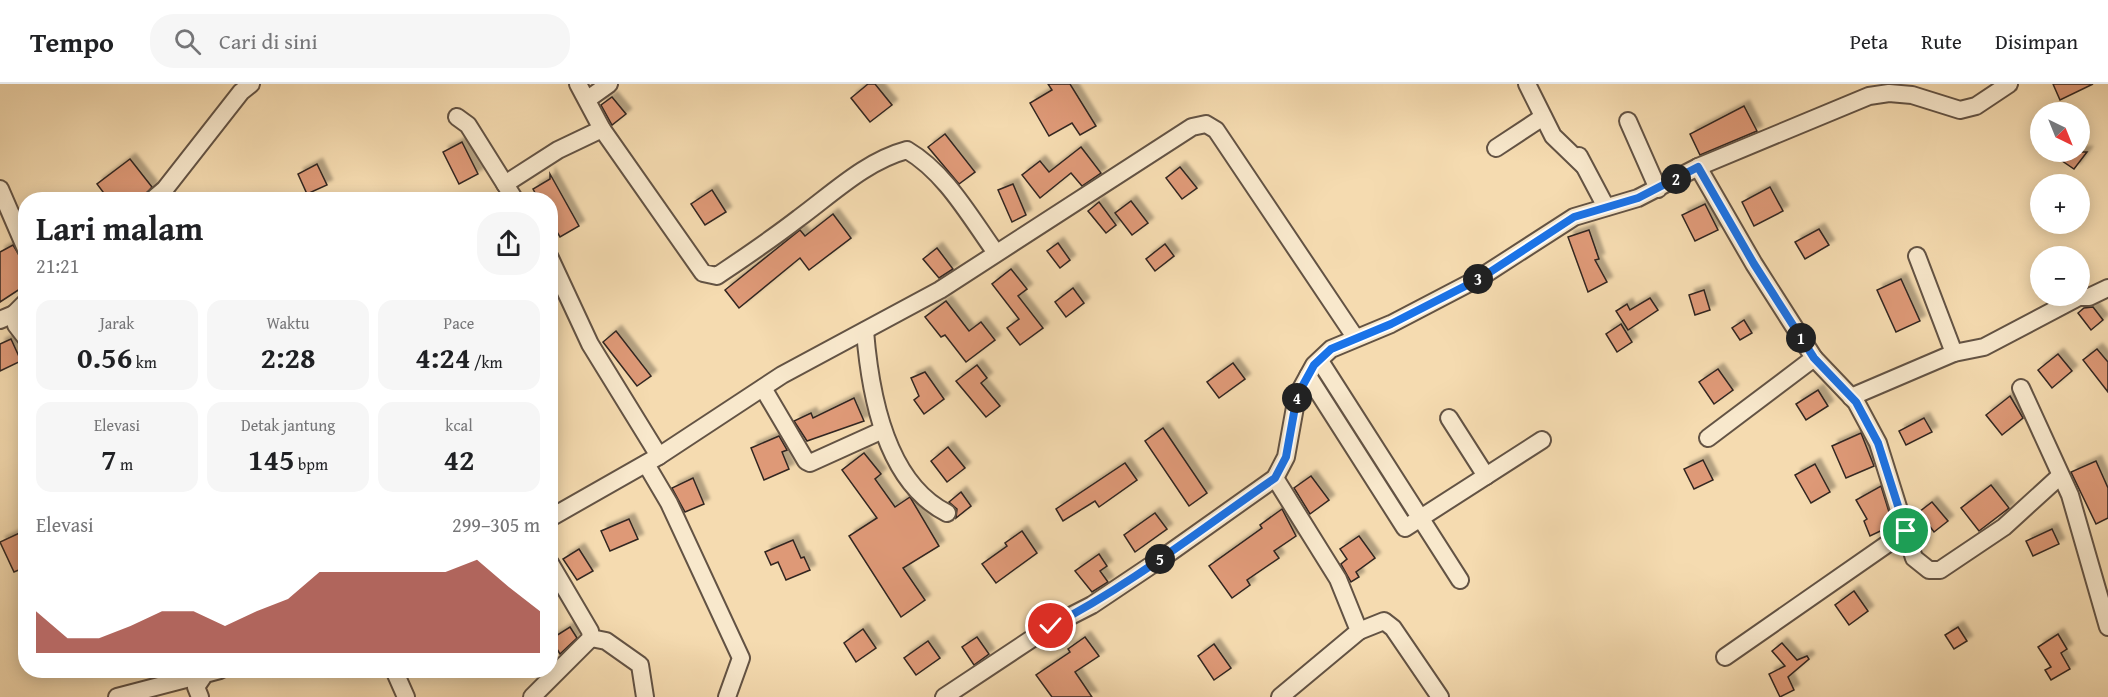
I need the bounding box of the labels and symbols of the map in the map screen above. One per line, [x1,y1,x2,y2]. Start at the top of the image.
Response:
north arrow [2030,102,2090,162]
pin: 2 [1661,164,1691,194]
pin: 3 [1463,264,1493,294]
pin: 1 [1786,323,1816,353]
pin: 4 [1282,383,1312,413]
pin [1880,505,1931,556]
pin: 5 [1145,544,1175,574]
pin [1025,600,1076,651]

